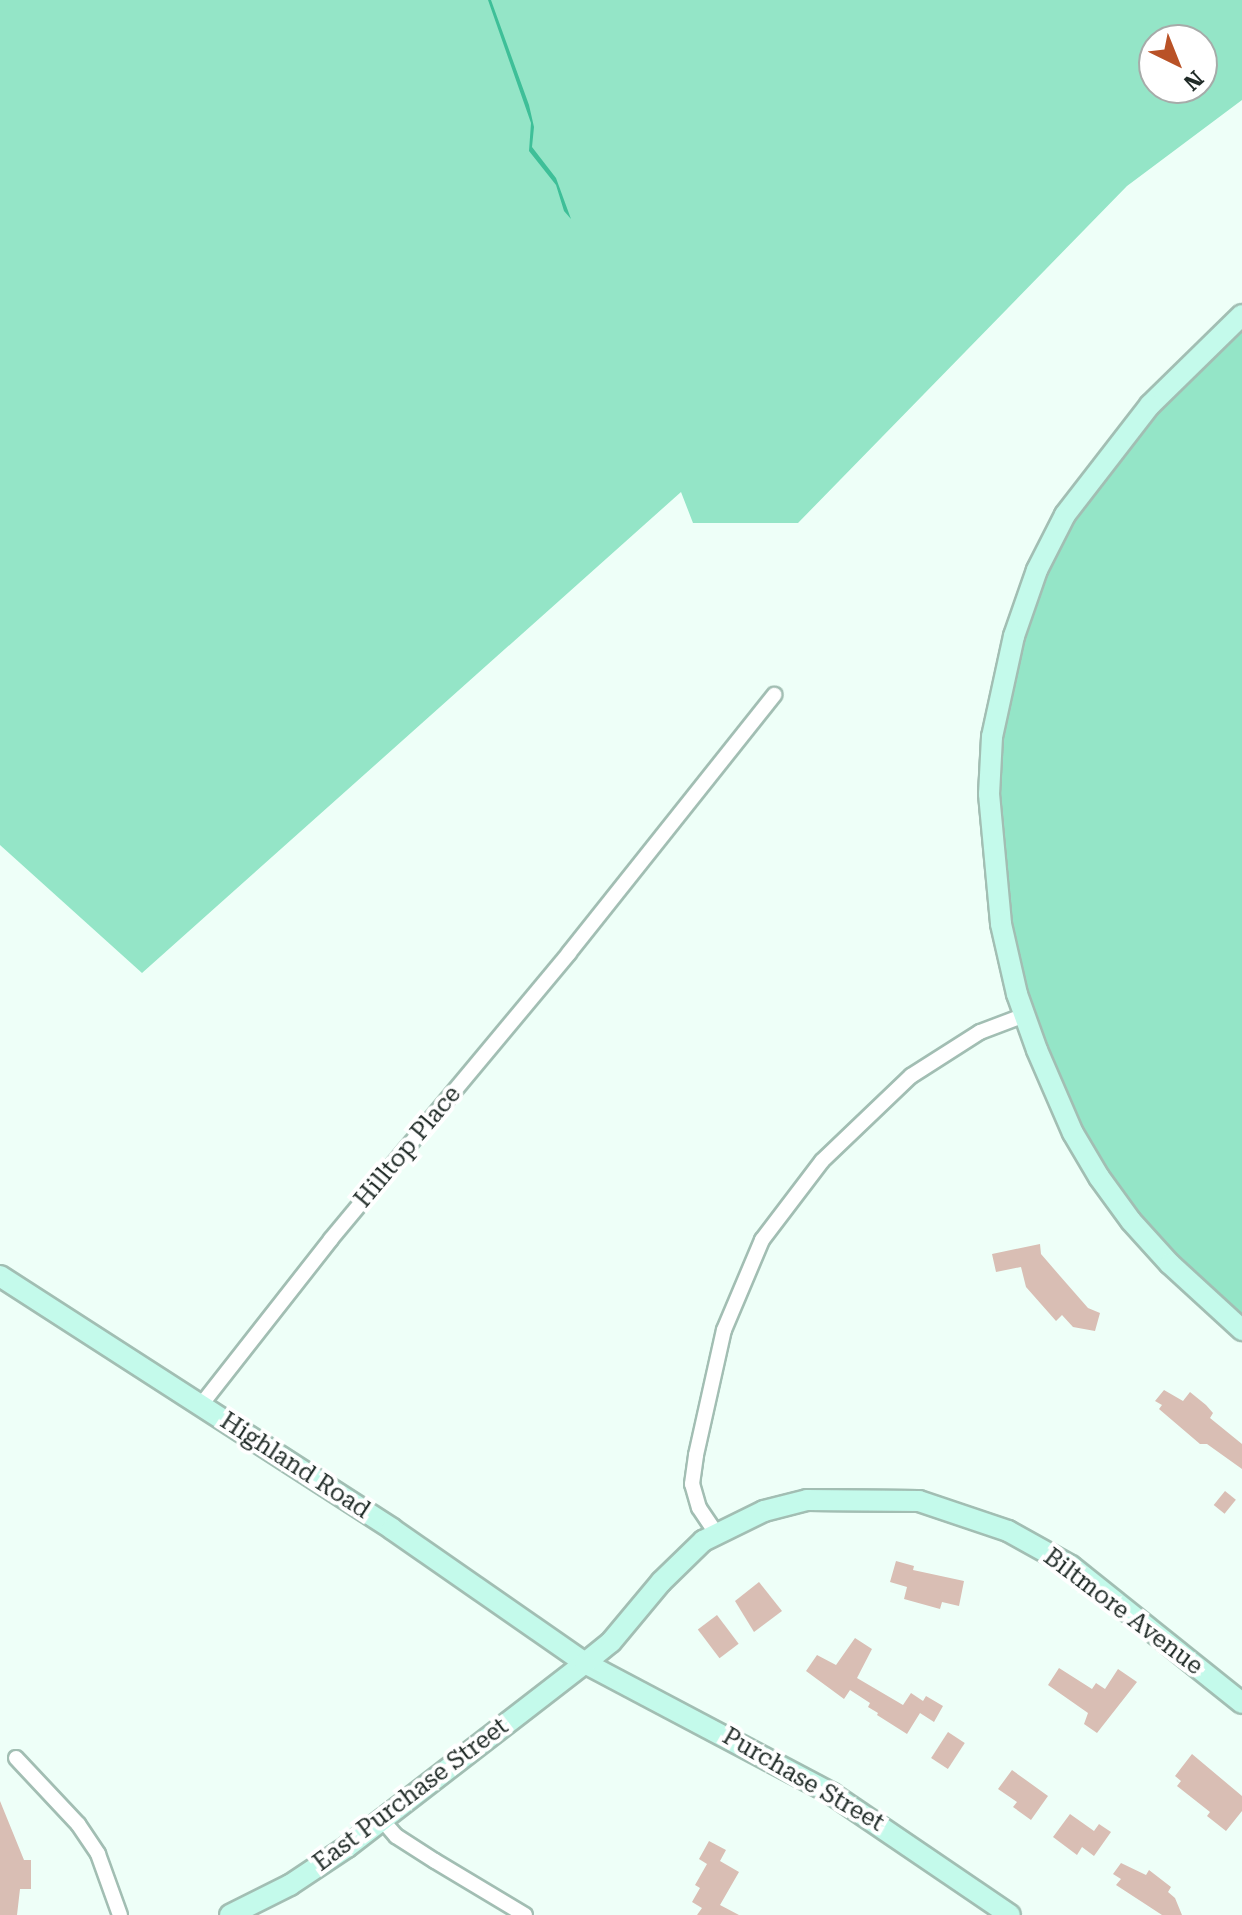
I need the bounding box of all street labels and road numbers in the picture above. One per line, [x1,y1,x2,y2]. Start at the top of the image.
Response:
street label: Hilltop Place [349,1080,467,1214]
street label: Highland Road [215,1407,375,1525]
street label: Biltmore Avenue [1038,1543,1208,1681]
street label: East Purchase Street [308,1712,514,1878]
street label: Purchase Street [717,1722,889,1838]

